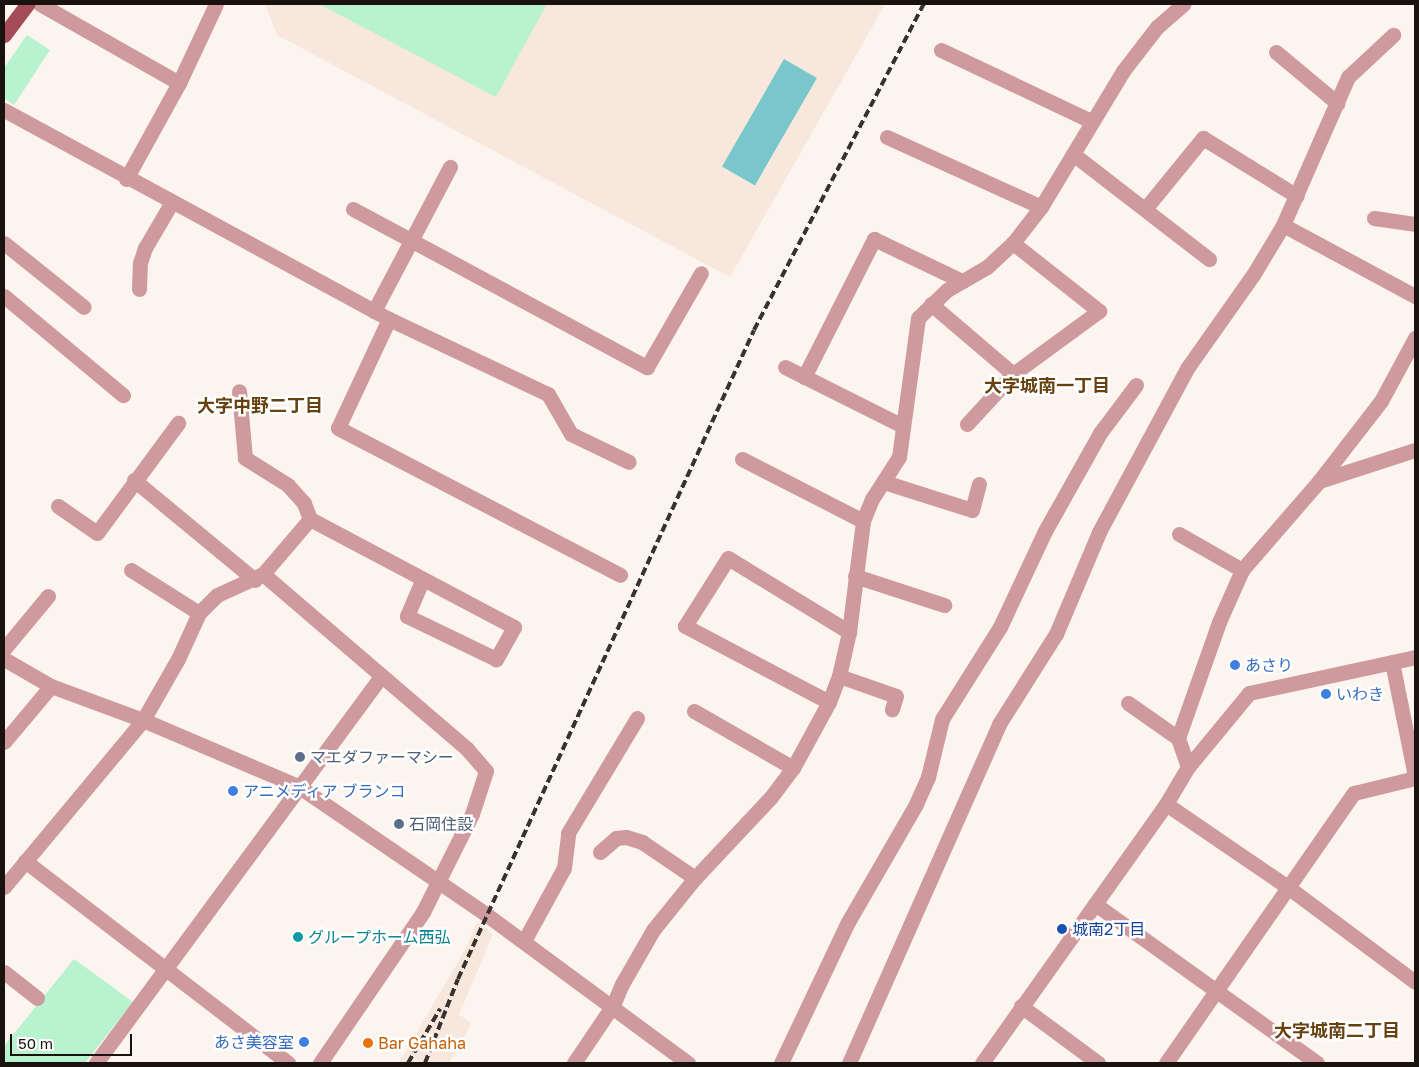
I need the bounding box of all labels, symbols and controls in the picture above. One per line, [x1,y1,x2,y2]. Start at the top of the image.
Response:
district label: 大字城南一丁目 [984,374,1110,396]
district label: 大字中野二丁目 [197,394,323,416]
place label: あさり [1245,655,1293,675]
marker: あさり [1229,659,1241,671]
place label: いわき [1336,684,1384,704]
marker: いわき [1320,688,1332,700]
place label: マエダファーマシー [310,747,454,767]
marker: マエダファーマシー [294,751,306,763]
place label: アニメディア ブランコ [243,781,407,801]
marker: アニメディア ブランコ [227,785,239,797]
place label: 石岡住設 [409,814,473,834]
marker: 石岡住設 [393,818,405,830]
place label: 城南2丁目 [1072,919,1145,939]
marker: 城南2丁目 [1056,923,1068,935]
place label: グループホーム西弘 [308,927,452,947]
marker: グループホーム西弘 [292,931,304,943]
district label: 大字城南二丁目 [1274,1019,1400,1041]
scale bar [12,1024,135,1056]
place label: あさ美容室 [214,1032,294,1052]
place label: Bar Gahaha [378,1033,466,1053]
text: 50 m [18,1034,53,1052]
marker: あさ美容室 [298,1036,310,1048]
marker: Bar Gahaha [362,1037,374,1049]

